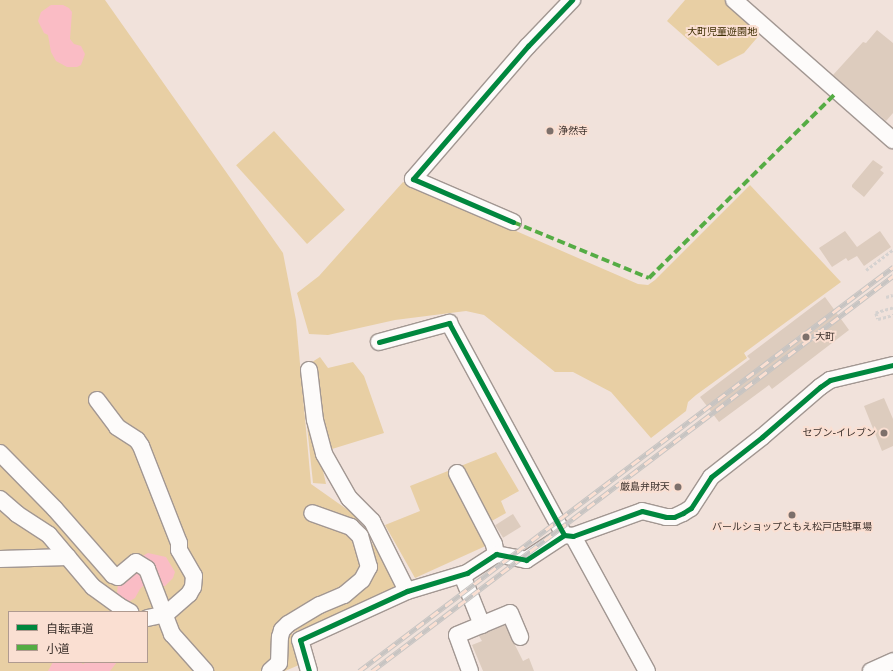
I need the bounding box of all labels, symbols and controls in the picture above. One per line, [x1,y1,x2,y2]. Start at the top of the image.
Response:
park label: 大町児童遊園地 [687,26,757,38]
place label: 浄然寺 [558,125,588,137]
marker: 浄然寺 [545,126,555,136]
marker: 大町 [800,331,812,343]
place label: 大町 [815,331,835,343]
place label: セブン-イレブン [802,427,876,439]
marker: セブン-イレブン [879,428,889,438]
place label: 厳島弁財天 [620,481,670,493]
marker: 厳島弁財天 [673,482,683,492]
marker: パールショップともえ松戸店駐車場 [787,510,797,520]
place label: パールショップともえ松戸店駐車場 [712,521,872,533]
legend [8,611,148,663]
text: 自転車道 [46,622,94,636]
text: 小道 [46,642,70,656]

